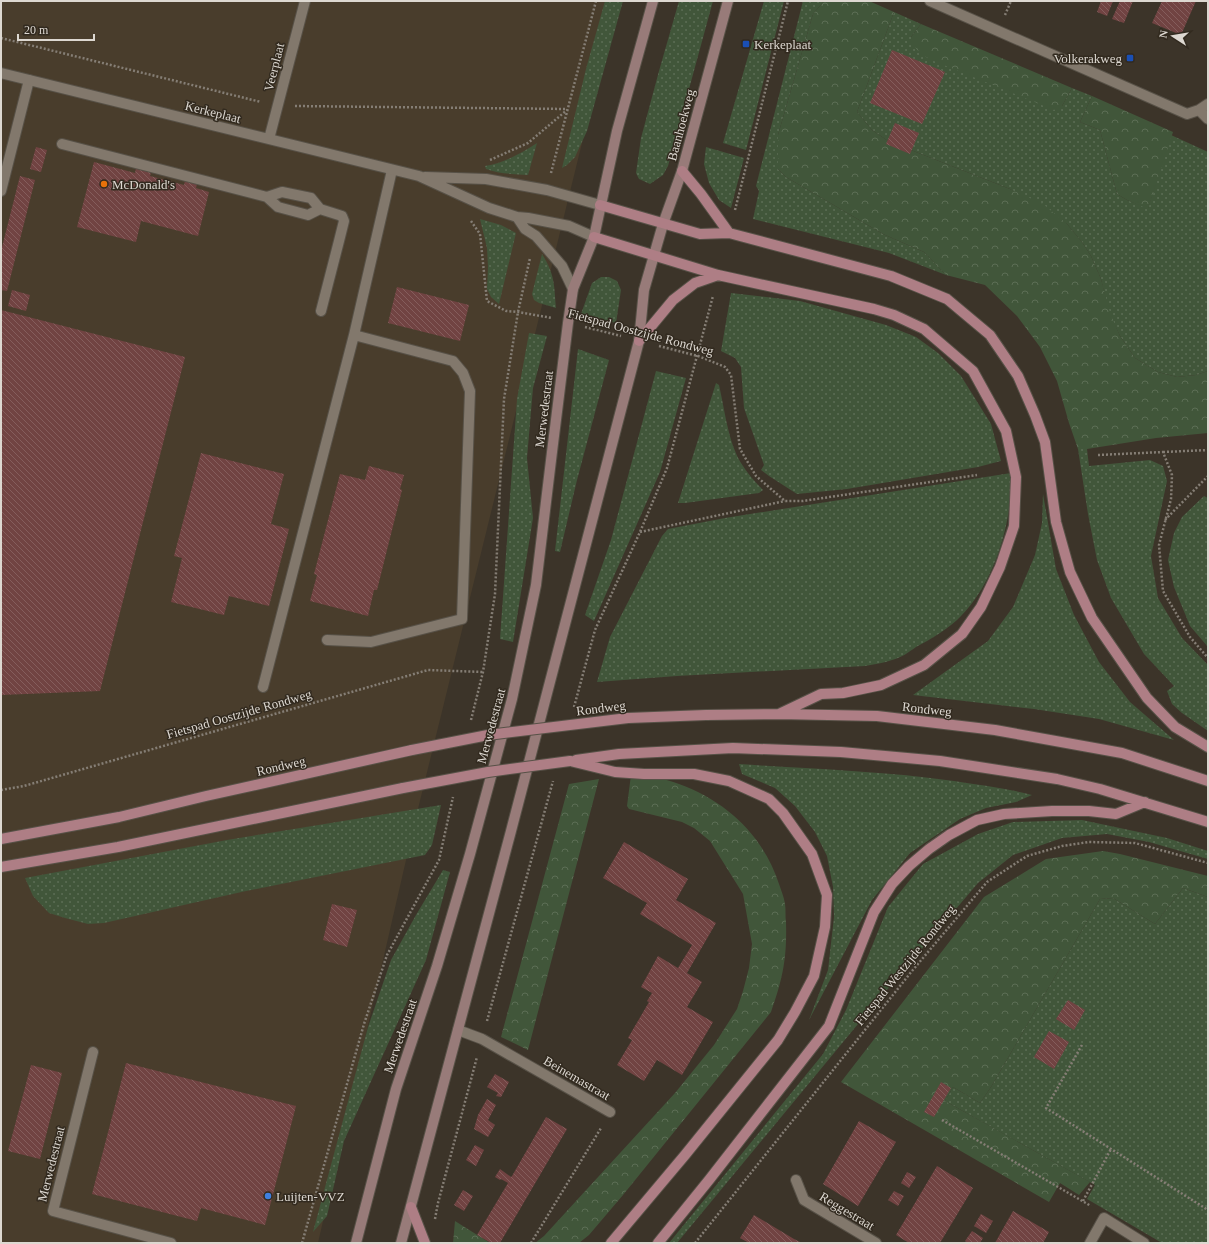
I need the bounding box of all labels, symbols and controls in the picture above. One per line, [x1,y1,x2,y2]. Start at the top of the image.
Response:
scale bar [18,16,94,42]
north arrow [1153,16,1193,56]
text: 20 m [24,23,49,37]
text: N [1157,29,1170,39]
place label: Kerkeplaat [754,37,811,52]
marker: Kerkeplaat [741,39,751,49]
street label: Veerplaat [261,41,287,93]
place label: Volkerakweg [1054,51,1122,66]
marker: Volkerakweg [1125,53,1135,63]
street label: Baanhoekweg [664,87,698,163]
street label: Kerkeplaat [184,98,243,126]
place label: McDonald's [112,177,175,192]
marker: McDonald's [99,179,109,189]
street label: Fietspad Oostzijde Rondweg [567,305,716,359]
street label: Merwedestraat [532,369,556,448]
street label: Fietspad Oostzijde Rondweg [165,686,314,742]
street label: Merwedestraat [474,686,508,765]
street label: Rondweg [575,697,627,718]
street label: Rondweg [901,699,953,719]
street label: Rondweg [255,753,307,779]
street label: Fietspad Westzijde Rondweg [852,901,959,1028]
street label: Merwedestraat [380,997,420,1075]
street label: Beinemastraat [541,1053,613,1103]
street label: Merwedestraat [34,1124,68,1203]
place label: Luijten-VVZ [276,1189,345,1204]
street label: Reggestraat [817,1189,877,1233]
marker: Luijten-VVZ [263,1191,273,1201]

